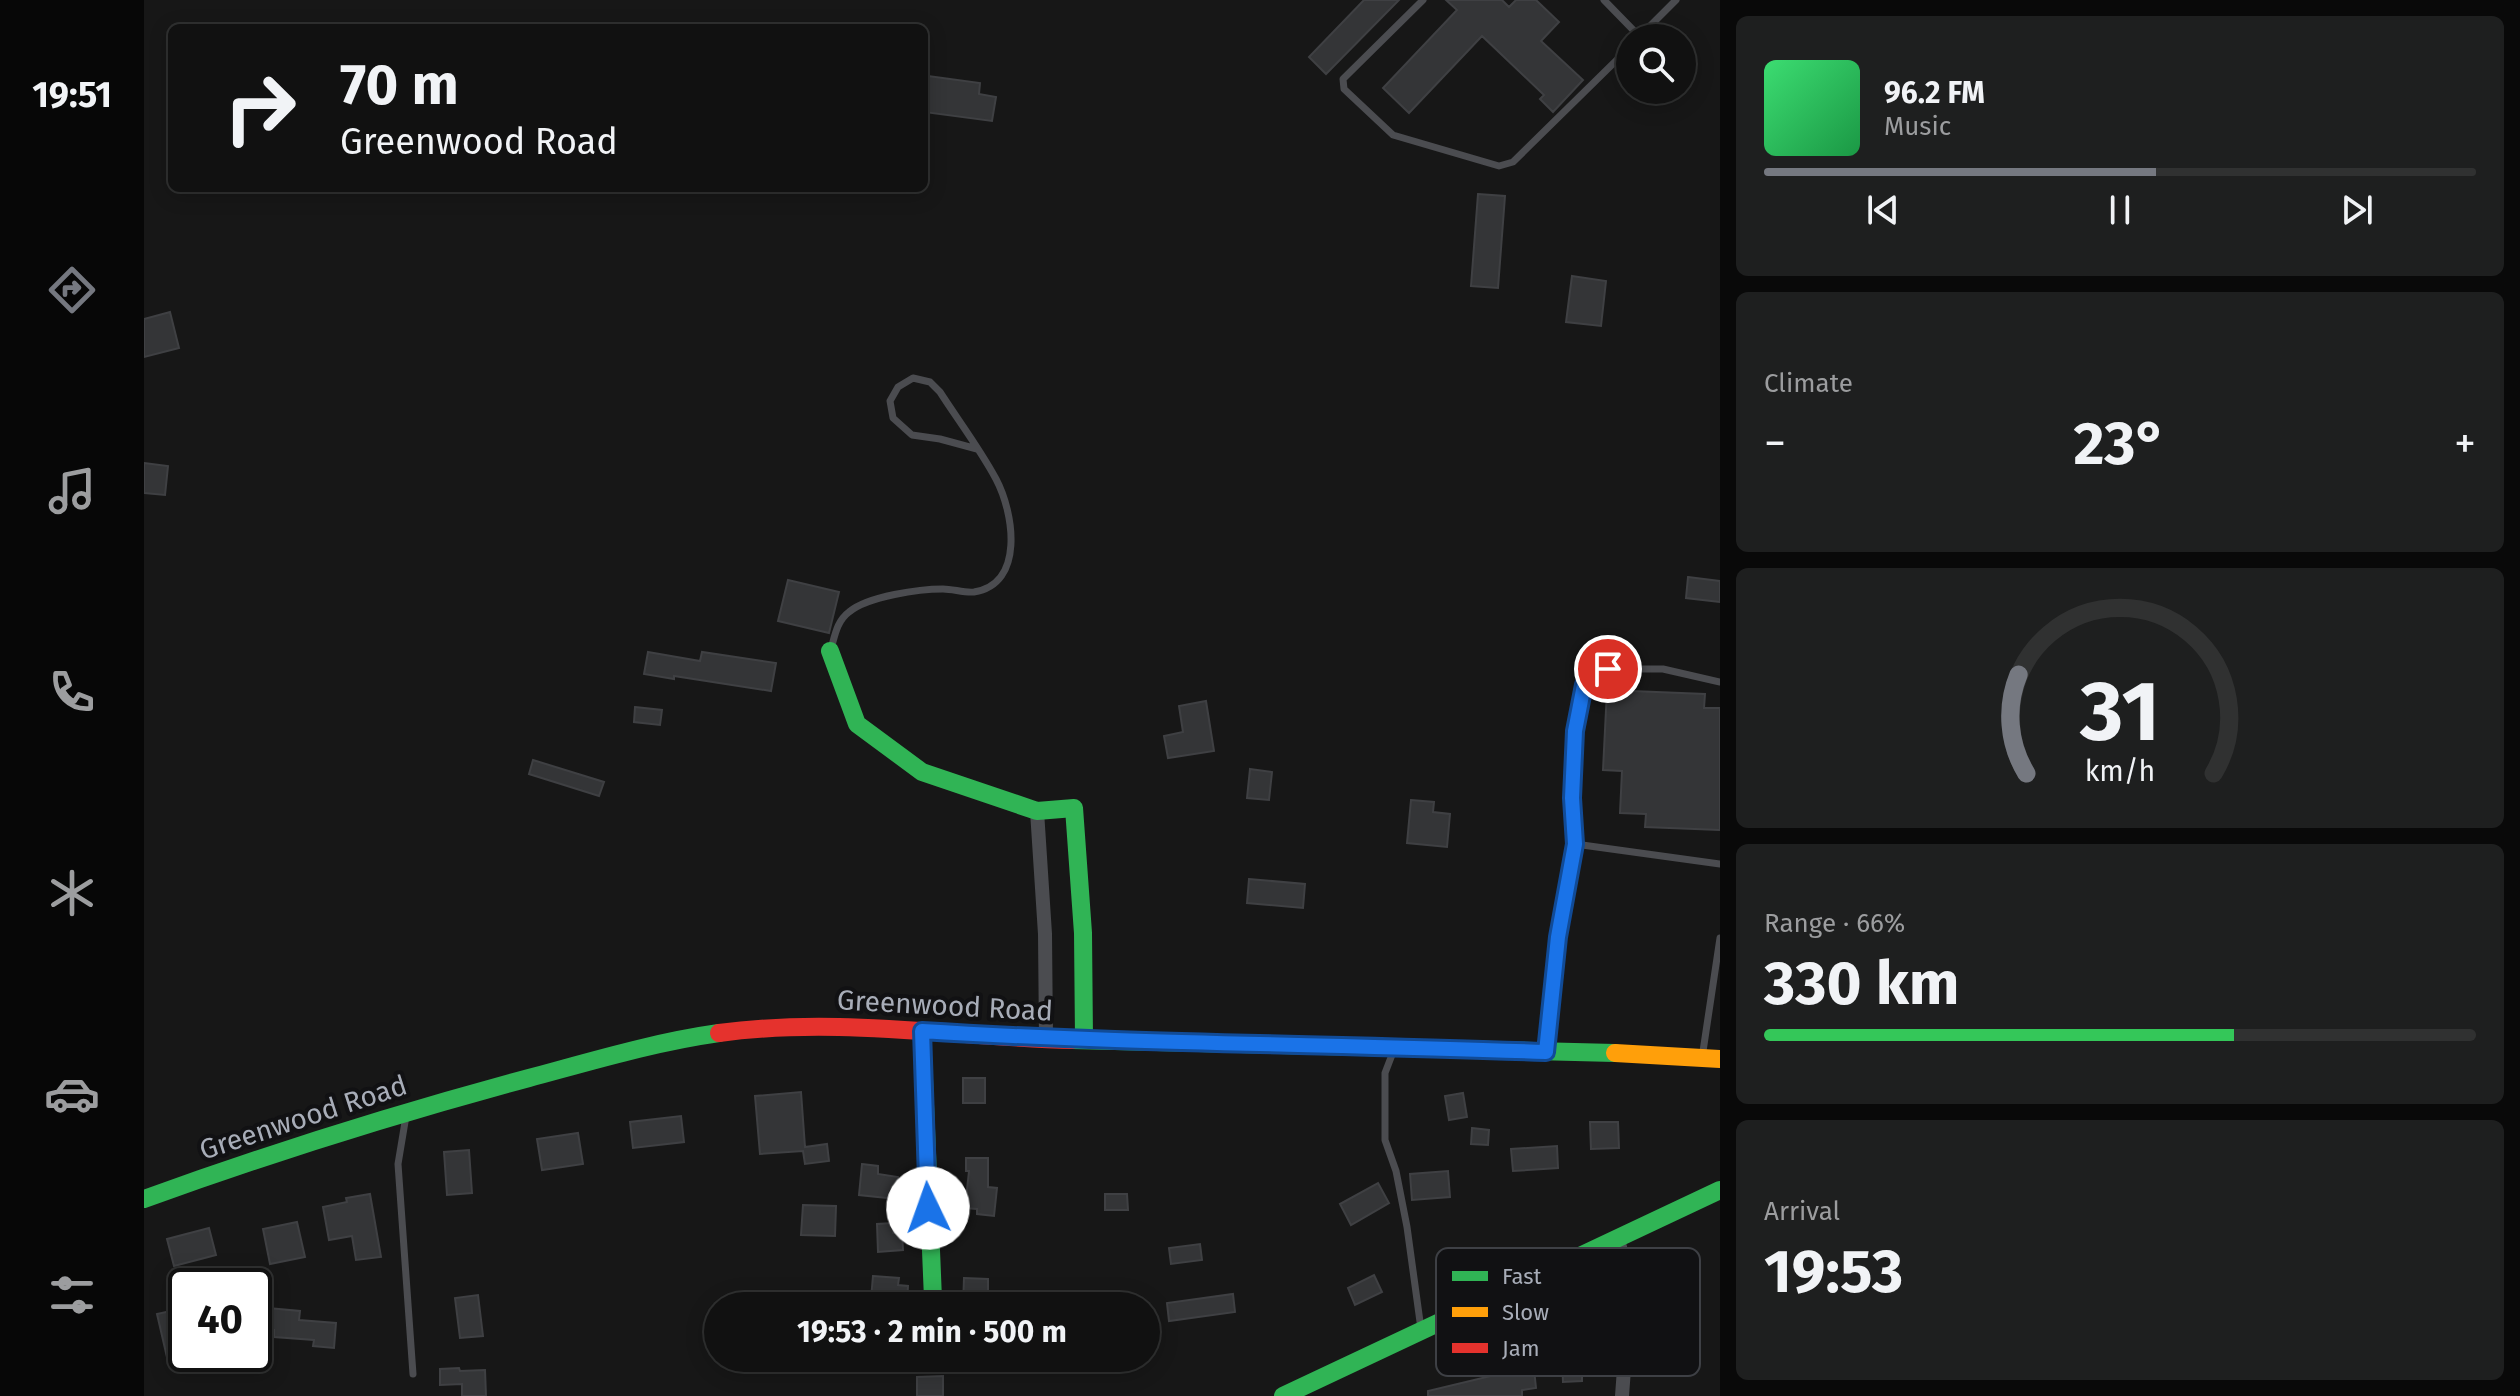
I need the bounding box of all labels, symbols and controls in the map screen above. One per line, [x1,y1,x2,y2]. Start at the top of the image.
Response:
map controls [1616,24,1696,104]
button: search [1616,24,1696,104]
text: 70 m [340,52,459,119]
icon: right [208,56,312,160]
text: 19:51 [32,73,112,117]
text: 96.2 FM [1884,75,1985,111]
text: Music [1884,111,1951,142]
text: Greenwood Road [340,120,618,164]
icon: previous [1861,188,1905,232]
icon: pause [2098,188,2142,232]
icon: next [2335,188,2379,232]
icon: directions [44,262,100,318]
text: Climate [1764,368,1853,399]
text: 23° [2073,408,2167,480]
text: − [1764,417,1786,470]
text: + [2454,417,2476,470]
icon: music [44,463,100,519]
pin [1574,635,1642,703]
icon: arrive [1586,647,1630,691]
text: 31 [2079,662,2160,762]
icon: phone [44,664,100,720]
text: km/h [2085,754,2155,789]
icon: climate [44,865,100,921]
text: Range · 66% [1764,908,1905,939]
text: 330 km [1764,948,1960,1020]
street label: Greenwood Road [836,983,1054,1028]
icon: car [44,1066,100,1122]
street label: Greenwood Road [195,1068,411,1167]
position arrow [886,1166,970,1250]
text: Arrival [1764,1196,1840,1227]
text: 19:53 [1764,1236,1903,1308]
legend [1436,1248,1700,1376]
text: Fast [1502,1263,1542,1290]
icon: filters [44,1267,100,1323]
speed limit sign: 40 [168,1268,272,1372]
text: Slow [1502,1299,1549,1326]
text: 19:53 · 2 min · 500 m [797,1314,1067,1350]
text: Jam [1502,1335,1540,1362]

